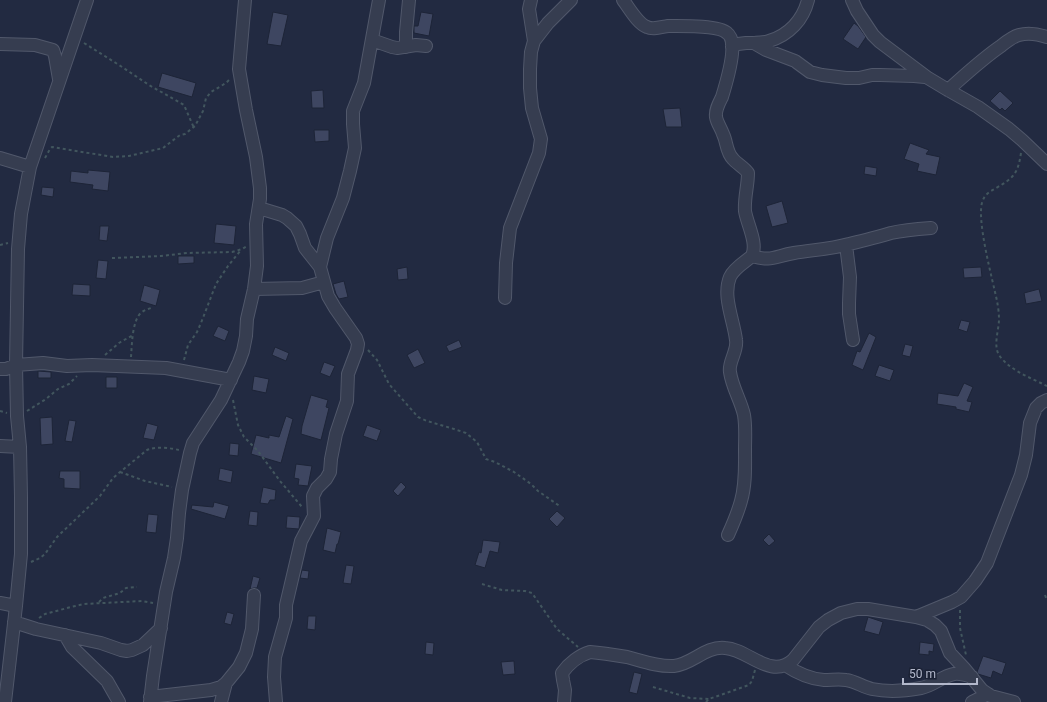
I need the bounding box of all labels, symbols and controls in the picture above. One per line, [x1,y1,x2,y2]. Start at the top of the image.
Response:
scale bar [903,660,977,686]
text: 50 m [909,667,936,681]

